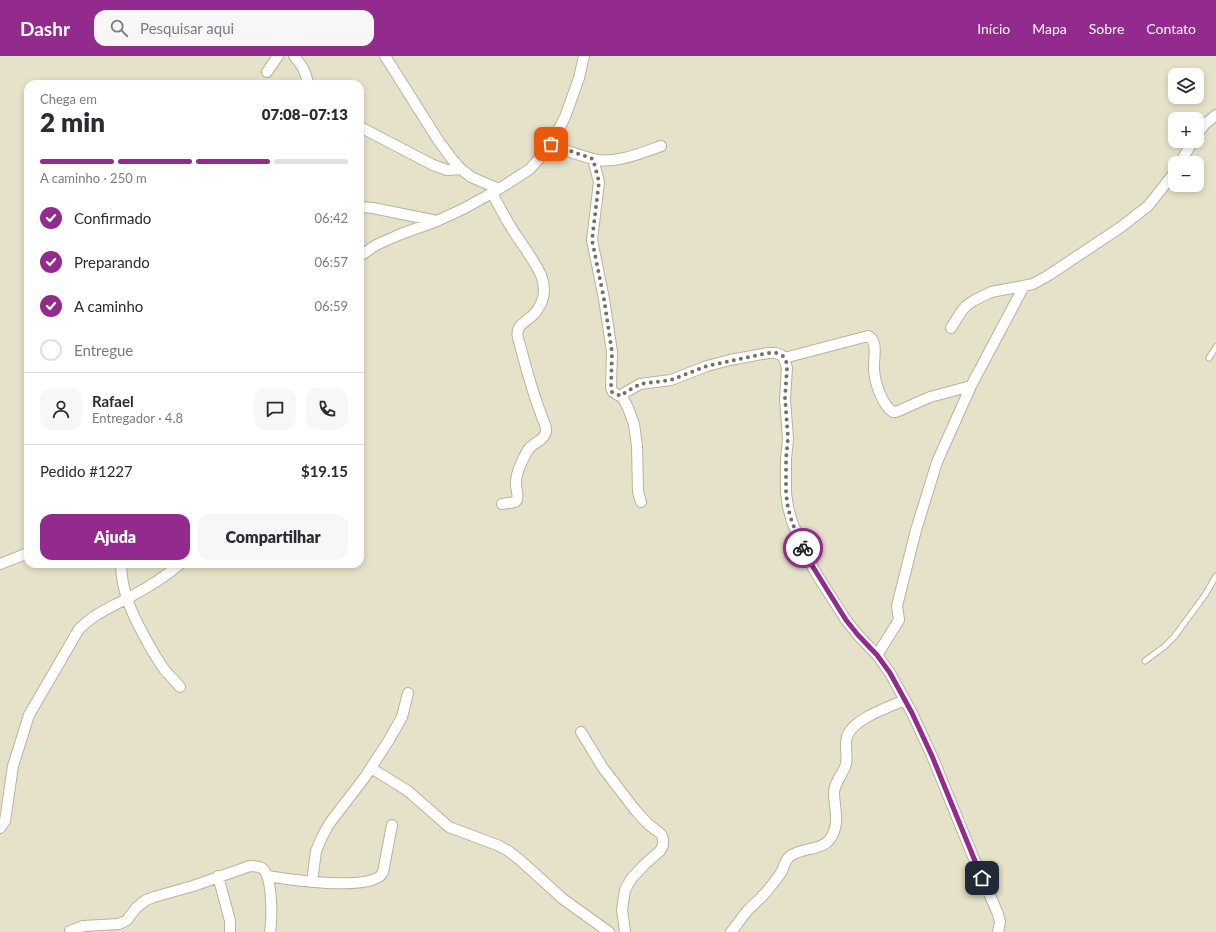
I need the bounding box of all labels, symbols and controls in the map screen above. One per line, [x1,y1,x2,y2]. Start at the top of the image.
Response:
search box [94,10,374,46]
text: Dashr [20,17,70,40]
icon: search [108,17,130,39]
text: Pesquisar aqui [140,19,234,37]
text: Início [977,20,1010,37]
text: Mapa [1032,20,1067,37]
text: Sobre [1089,20,1124,37]
text: Contato [1146,20,1196,37]
map controls [1168,68,1204,192]
button: layers [1168,68,1204,104]
text: Chega em [40,91,97,107]
text: 07:08–07:13 [262,105,348,123]
text: 2 min [40,106,105,138]
button: + [1168,112,1204,148]
pin [534,127,568,161]
icon: bag [540,133,562,155]
button: − [1168,156,1204,192]
text: A caminho · 250 m [40,170,147,186]
icon: check [40,207,62,229]
text: Confirmado [74,209,151,227]
text: 06:42 [315,210,348,226]
icon: check [40,251,62,273]
text: Preparando [74,253,150,271]
text: 06:57 [315,254,348,270]
icon: check [40,295,62,317]
text: A caminho [74,297,143,315]
text: 06:59 [315,298,348,314]
text: Entregue [74,341,133,359]
button: person [40,388,82,430]
button: chat [254,388,296,430]
button: phone [306,388,348,430]
text: Rafael [92,392,134,410]
text: Entregador · 4.8 [92,410,183,426]
text: Pedido #1227 [40,462,133,480]
text: $19.15 [301,462,348,480]
button: Ajuda [40,514,190,560]
button: Compartilhar [198,514,348,560]
courier [783,528,823,568]
icon: bike [792,537,814,559]
pin [965,861,999,895]
icon: home [971,867,993,889]

